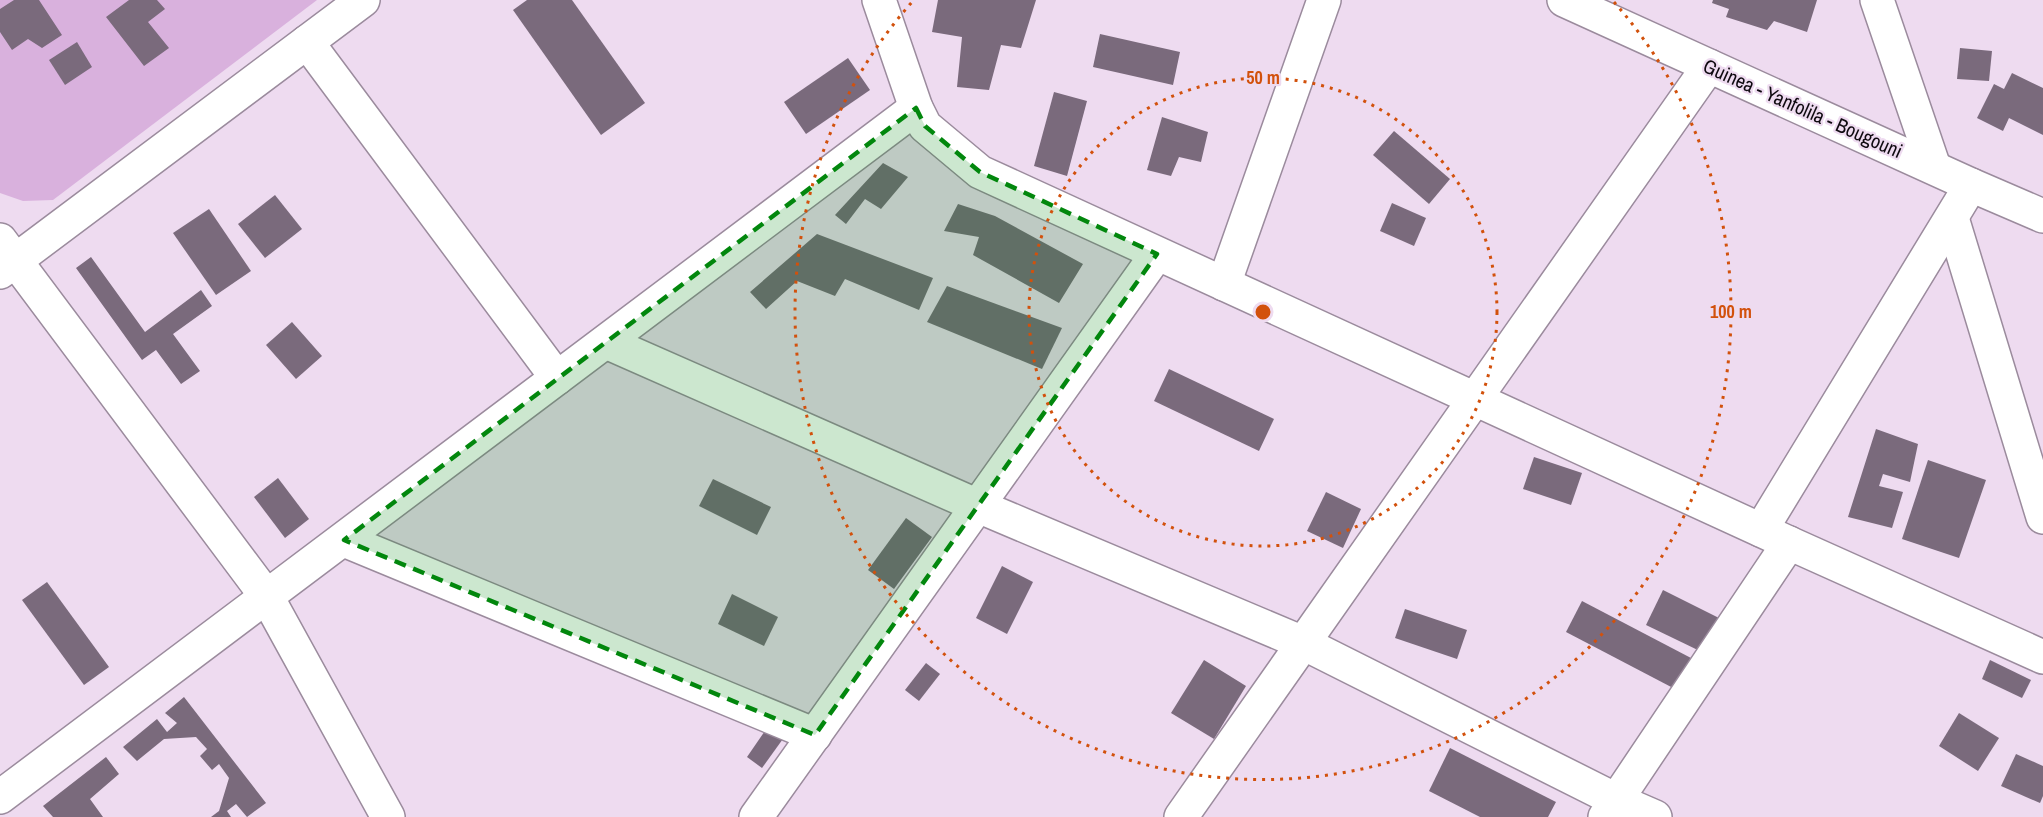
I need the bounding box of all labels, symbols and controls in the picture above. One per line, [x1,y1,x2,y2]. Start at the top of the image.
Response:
street label: Guinea - Yanfolila - Bougouni [1699,52,1907,164]
text: 50 m [1246,65,1280,90]
text: 100 m [1710,299,1752,324]
centre of rings [1253,302,1273,322]

